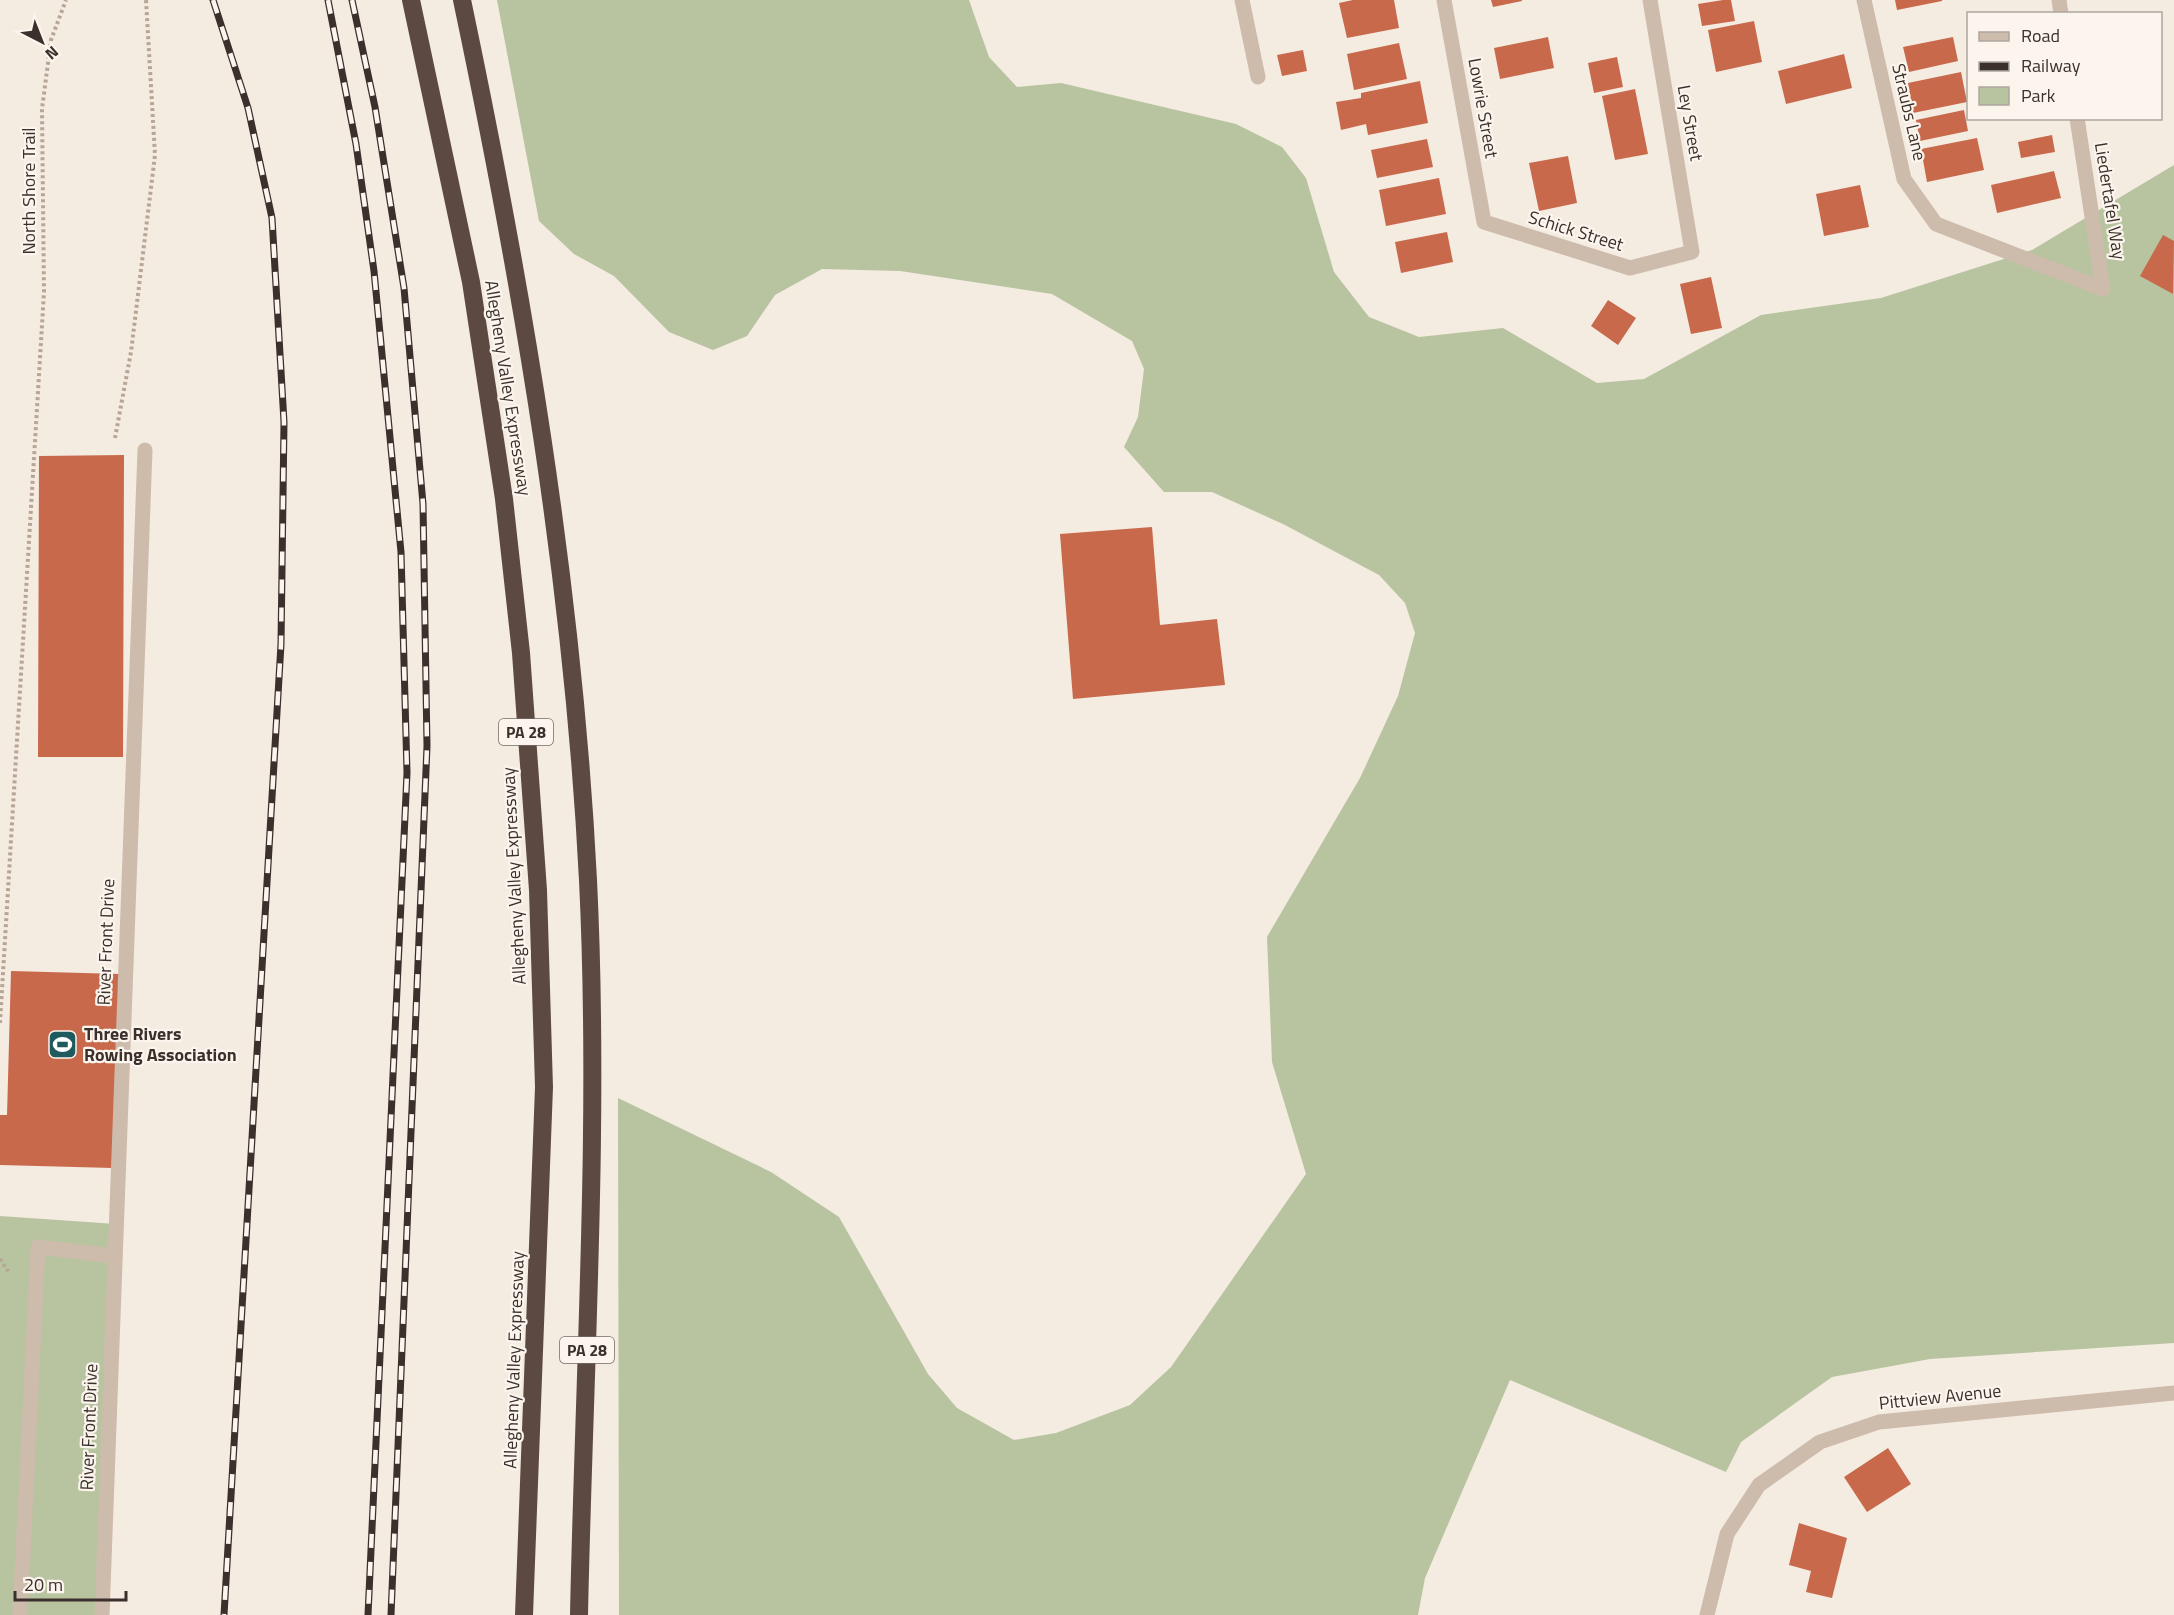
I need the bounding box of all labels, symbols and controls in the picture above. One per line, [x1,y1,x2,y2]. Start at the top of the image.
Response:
north arrow [12,12,72,72]
legend [1967,12,2162,120]
text: Road [2021,22,2060,49]
text: N [40,41,64,66]
text: Railway [2021,52,2081,79]
street label: Lowrie Street [1461,56,1506,161]
street label: Straubs Lane [1885,61,1934,163]
text: Park [2021,82,2056,109]
street label: Ley Street [1671,83,1711,164]
street label: North Shore Trail [15,127,42,255]
street label: Liedertafel Way [2088,140,2133,262]
street label: Schick Street [1525,203,1628,258]
street label: Allegheny Valley Expressway [478,278,539,498]
road number: PA 28 [499,719,553,745]
street label: Allegheny Valley Expressway [494,766,533,986]
street label: River Front Drive [90,878,121,1006]
place label: Three Rivers Rowing Association [84,1020,237,1068]
sports icon: Three Rivers Rowing Association [47,1028,79,1060]
street label: Allegheny Valley Expressway [496,1250,531,1469]
road number: PA 28 [560,1337,614,1363]
street label: River Front Drive [73,1363,104,1491]
street label: Pittview Avenue [1877,1377,2002,1416]
scale bar [15,1564,126,1602]
text: 20 m [24,1571,63,1598]

